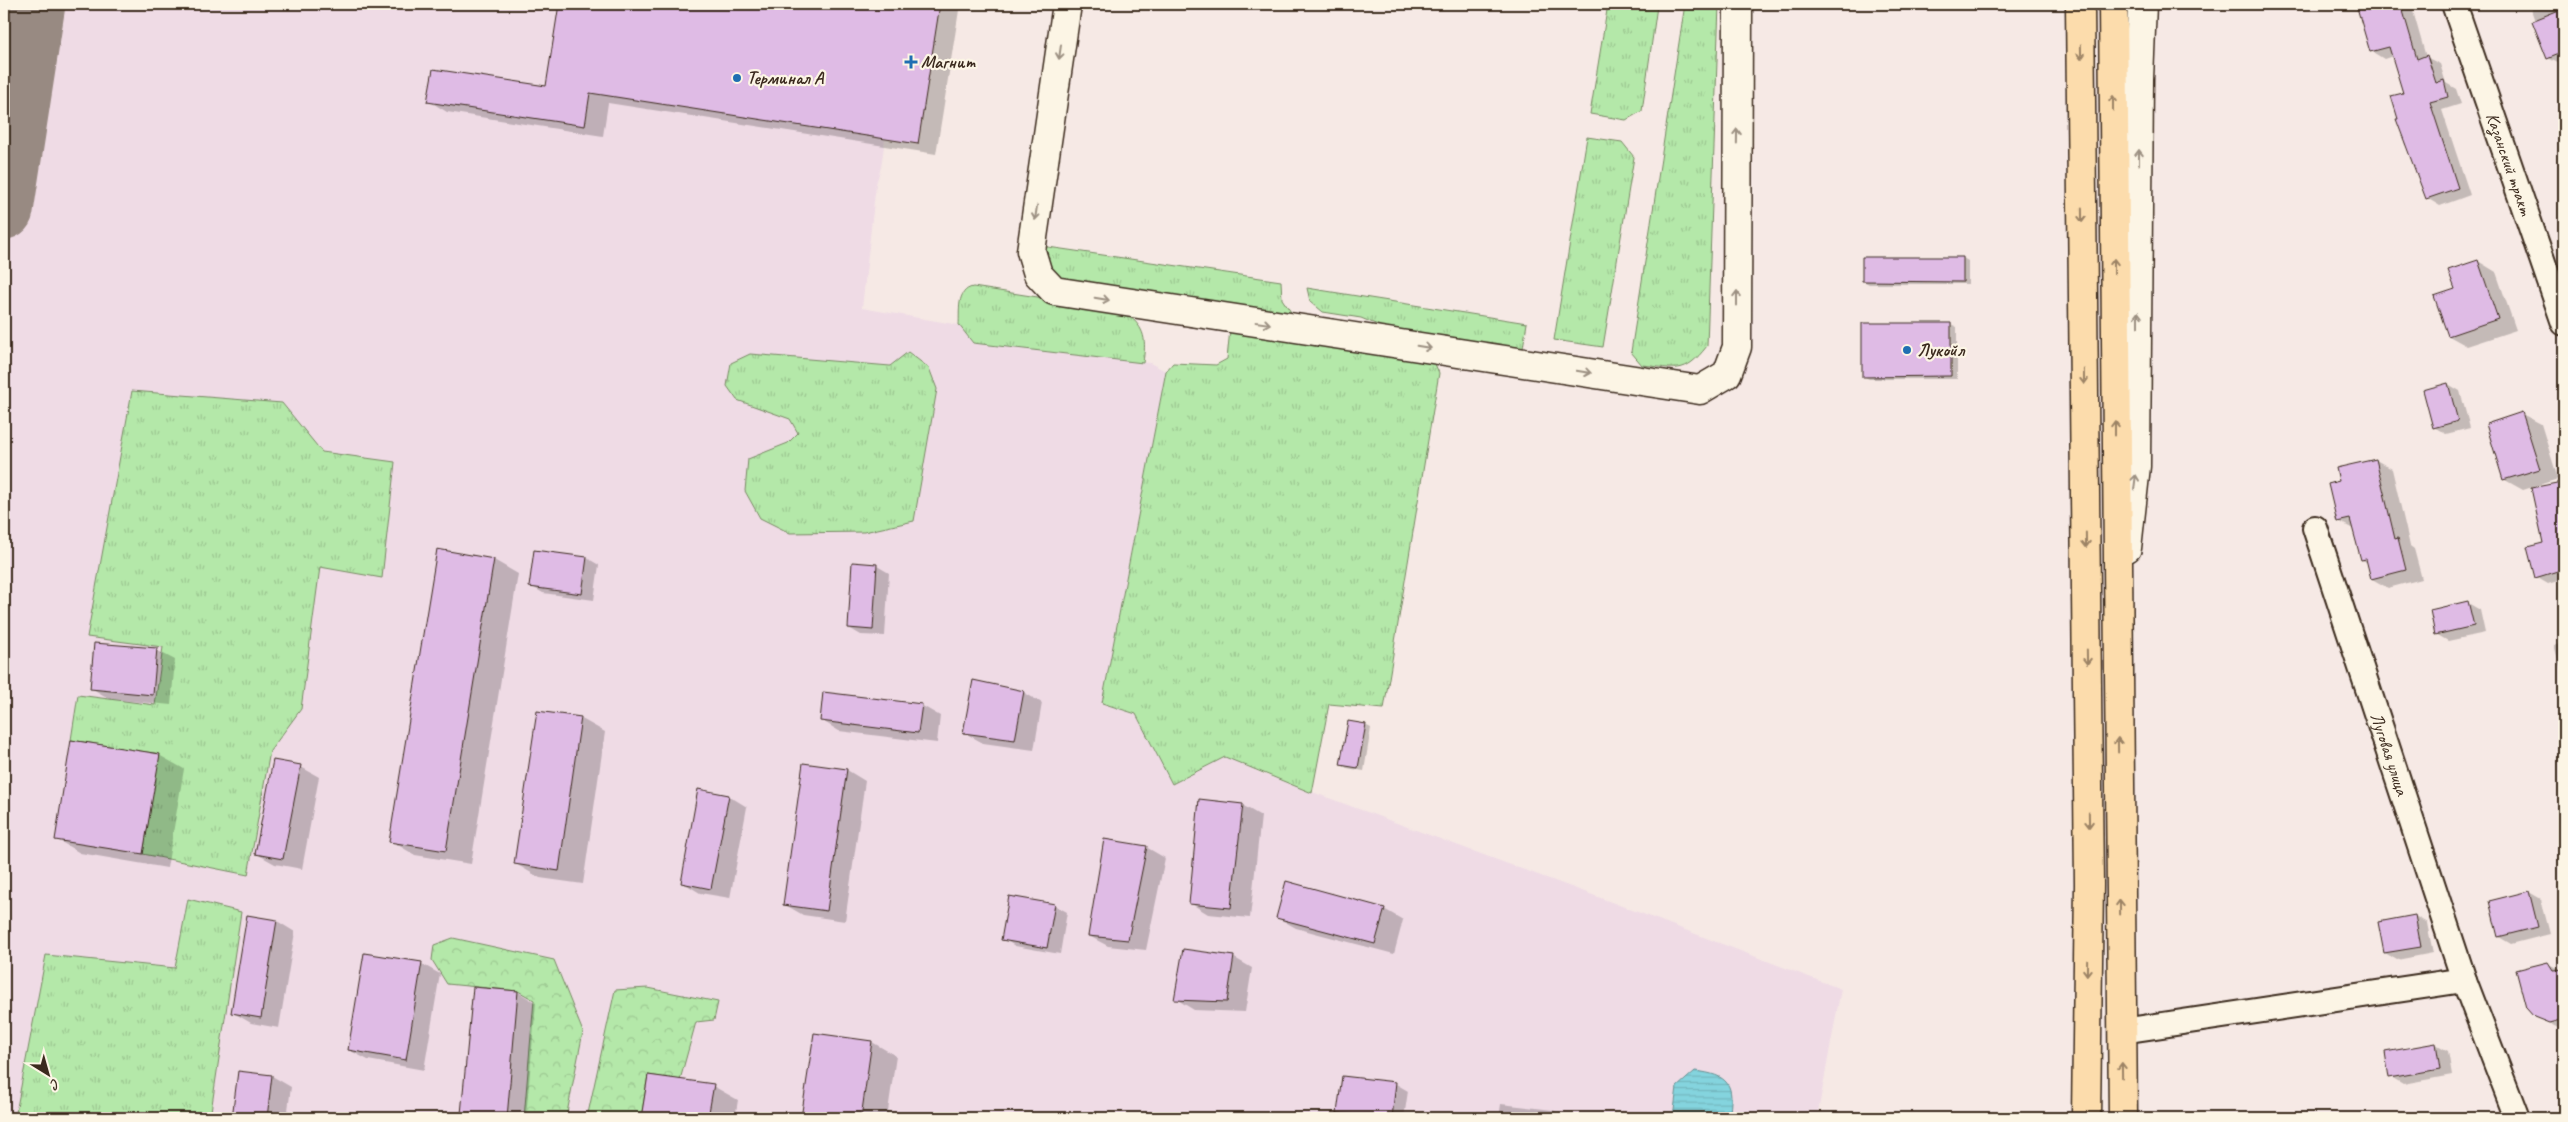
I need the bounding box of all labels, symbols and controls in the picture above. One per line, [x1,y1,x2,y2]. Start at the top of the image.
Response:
one-way arrow [1054,44,1064,60]
one-way arrow [2076,44,2086,60]
place label: Магнит [921,51,976,73]
marker: Магнит [905,56,917,68]
place label: Терминал А [747,67,825,89]
marker: Терминал А [731,72,743,84]
one-way arrow [2108,95,2118,112]
street label: Казанский тракт [2481,110,2537,220]
one-way arrow [1732,128,1742,144]
one-way arrow [2134,149,2144,165]
one-way arrow [1031,204,1041,220]
one-way arrow [2078,207,2087,223]
one-way arrow [2109,258,2119,274]
one-way arrow [1732,290,1742,306]
one-way arrow [1094,294,1110,304]
one-way arrow [2133,311,2143,328]
one-way arrow [1255,318,1271,328]
place label: Лукойл [1917,339,1966,361]
one-way arrow [1415,342,1431,352]
marker: Лукойл [1901,344,1913,356]
one-way arrow [1576,368,1592,378]
one-way arrow [2079,369,2089,385]
one-way arrow [2110,420,2120,436]
one-way arrow [2130,474,2140,490]
one-way arrow [2081,532,2091,548]
one-way arrow [2082,649,2092,665]
street label: Луговая улица [2366,710,2414,799]
one-way arrow [2113,737,2123,753]
one-way arrow [2084,812,2093,828]
one-way arrow [2115,899,2125,916]
one-way arrow [2082,959,2092,975]
north arrow [22,1050,72,1100]
one-way arrow [2117,1062,2127,1078]
text: С [46,1075,63,1094]

